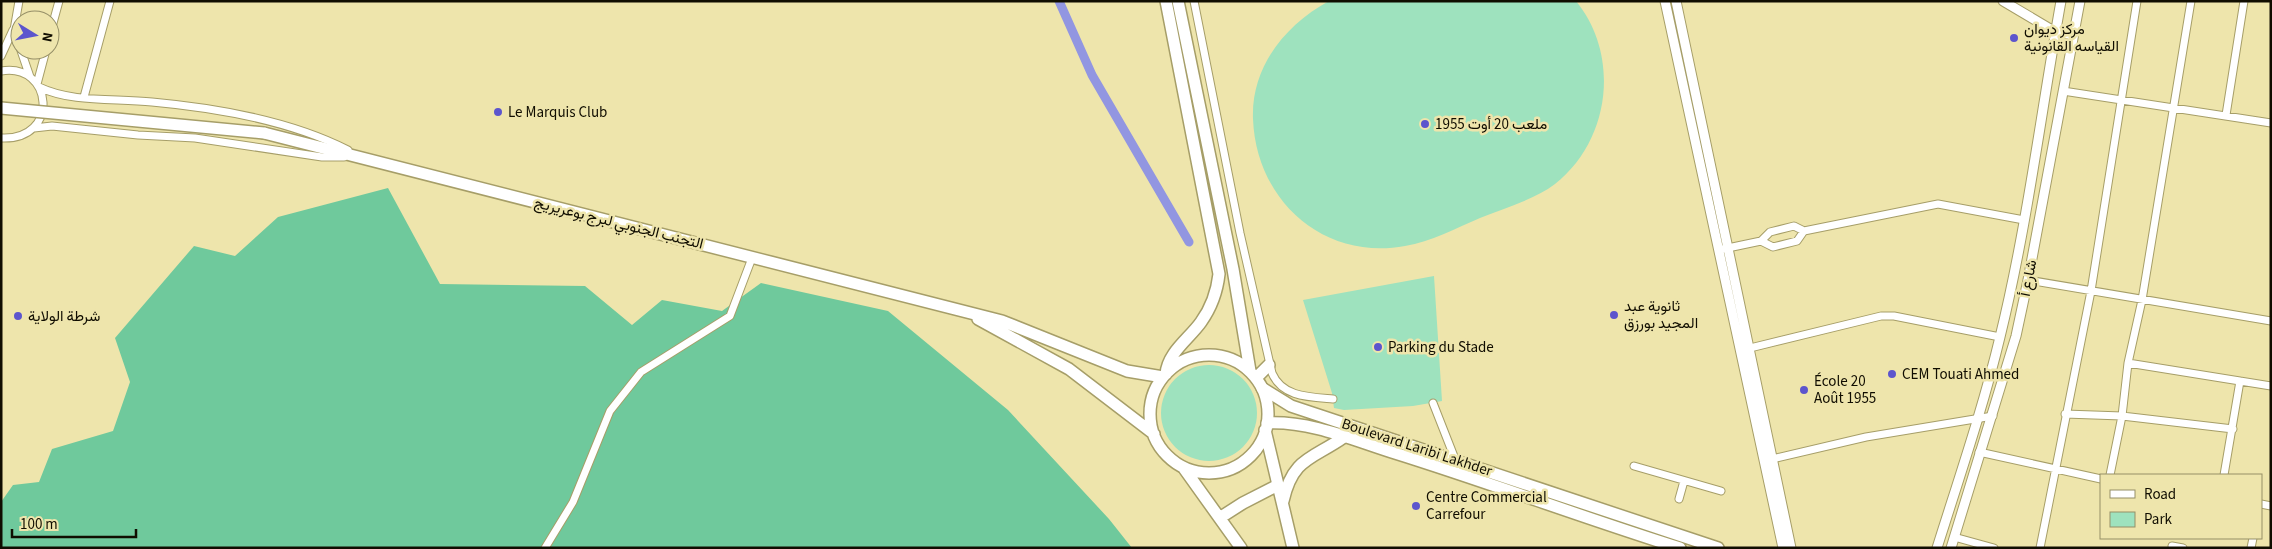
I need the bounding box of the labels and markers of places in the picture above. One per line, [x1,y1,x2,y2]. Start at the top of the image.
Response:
place label: مركز ديوان القياسه القانونية [2024,19,2119,57]
marker: مركز ديوان القياسه القانونية [2008,32,2020,44]
place label: Le Marquis Club [508,102,607,123]
marker: Le Marquis Club [492,106,504,118]
place label: ملعب 20 أوت 1955 [1435,114,1547,135]
marker: ملعب 20 أوت 1955 [1419,118,1431,130]
place label: ثانوية عبد المجيد بورزق [1624,296,1698,334]
place label: شرطة الولاية [28,306,101,327]
marker: ثانوية عبد المجيد بورزق [1608,309,1620,321]
marker: شرطة الولاية [12,310,24,322]
place label: Parking du Stade [1388,337,1494,358]
marker: Parking du Stade [1372,341,1384,353]
place label: CEM Touati Ahmed [1902,364,2019,385]
marker: CEM Touati Ahmed [1886,368,1898,380]
place label: École 20 Août 1955 [1814,371,1876,409]
marker: École 20 Août 1955 [1798,384,1810,396]
place label: Centre Commercial Carrefour [1426,487,1547,525]
marker: Centre Commercial Carrefour [1410,500,1422,512]

